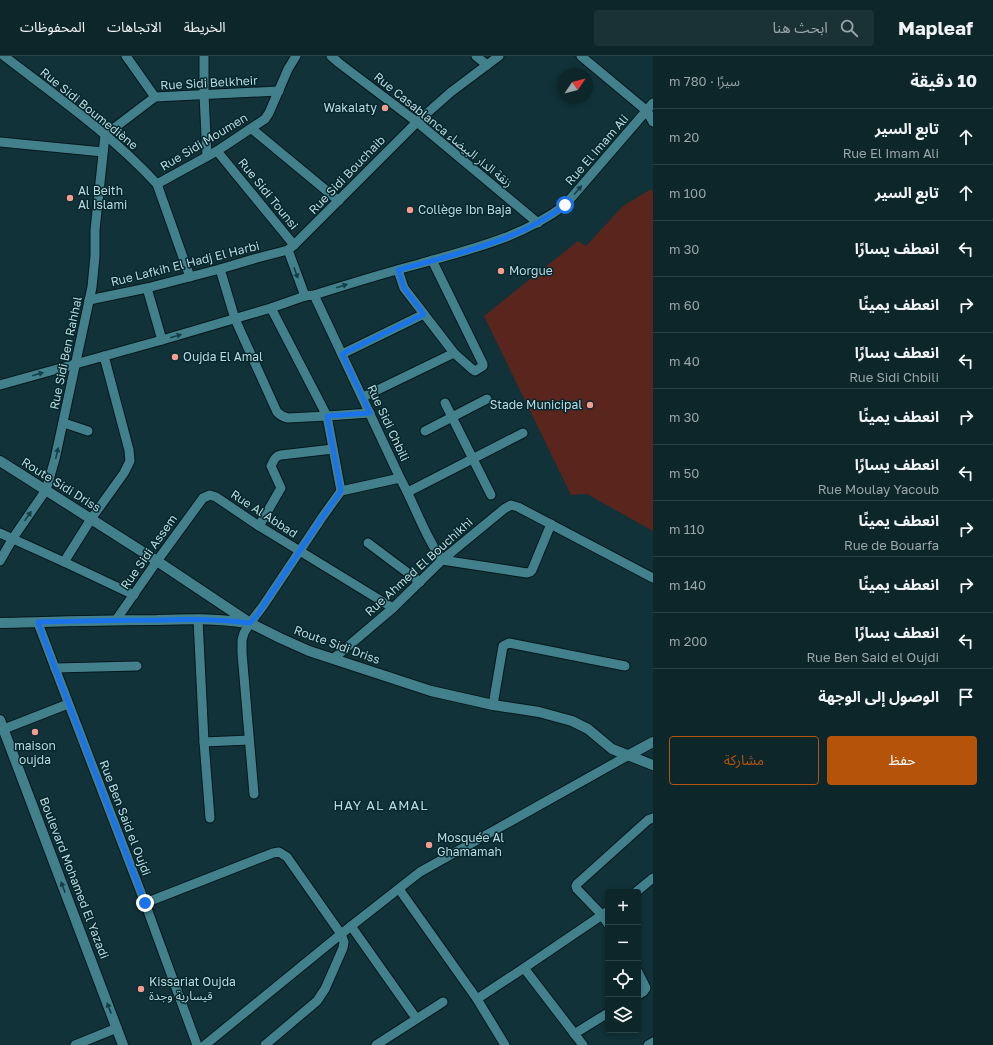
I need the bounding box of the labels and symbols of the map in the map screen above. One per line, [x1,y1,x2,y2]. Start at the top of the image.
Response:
street label: Rue Sidi Boumediène [37,65,141,153]
north arrow [557,68,593,104]
street label: Rue Casablanca زنقة الدار البيضاء [371,69,516,190]
street label: Rue Sidi Belkheir [160,72,258,93]
place label: Wakalaty [323,100,377,115]
marker: Wakalaty [380,103,390,113]
street label: Rue Sidi Moumen [157,110,250,174]
street label: Rue El Imam Ali [562,111,631,188]
street label: Rue Sidi Bouchaib [305,132,388,217]
street label: Rue Sidi Tounsi [235,155,302,232]
place label: Al Beith Al Islami [78,183,127,212]
one-way arrow [574,184,583,195]
marker: Al Beith Al Islami [65,193,75,203]
route start [556,196,574,214]
place label: Collège Ibn Baja [418,202,512,217]
marker: Collège Ibn Baja [405,205,415,215]
street label: Rue Lafkih El Hadj El Harbi [109,238,261,289]
place label: Morgue [509,263,553,278]
marker: Morgue [496,266,506,276]
one-way arrow [294,268,300,280]
one-way arrow [337,283,349,289]
street label: Rue Sidi Ben Rahhal [46,295,85,411]
one-way arrow [171,333,183,339]
place label: Oujda El Amal [183,349,263,364]
marker: Oujda El Amal [170,352,180,362]
one-way arrow [32,371,44,377]
street label: Rue Sidi Chbili [364,382,413,463]
place label: Stade Municipal [490,397,582,412]
marker: Stade Municipal [585,400,595,410]
one-way arrow [54,446,60,459]
street label: Route Sidi Driss [19,454,104,515]
street label: Rue Al Abbad [228,486,301,541]
one-way arrow [24,511,32,521]
street label: Rue Sidi Assem [117,511,180,592]
street label: Rue Ahmed El Bouchikhi [362,514,476,619]
street label: Route Sidi Driss [292,622,382,667]
marker: maison oujda [30,727,40,737]
place label: maison oujda [14,738,56,767]
street label: Rue Ben Said el Oujdi [97,758,154,878]
street label: Boulevard Mohamed El Yazadi [37,795,112,961]
district label: HAY AL AMAL [333,797,429,813]
place label: Mosquée Al Ghamamah [437,830,504,859]
marker: Mosquée Al Ghamamah [424,840,434,850]
one-way arrow [60,880,66,892]
route end [136,894,154,912]
place label: Kissariat Oujda قيسارية وجدة [149,974,236,1003]
marker: Kissariat Oujda قيسارية وجدة [136,984,146,994]
one-way arrow [106,1002,112,1014]

